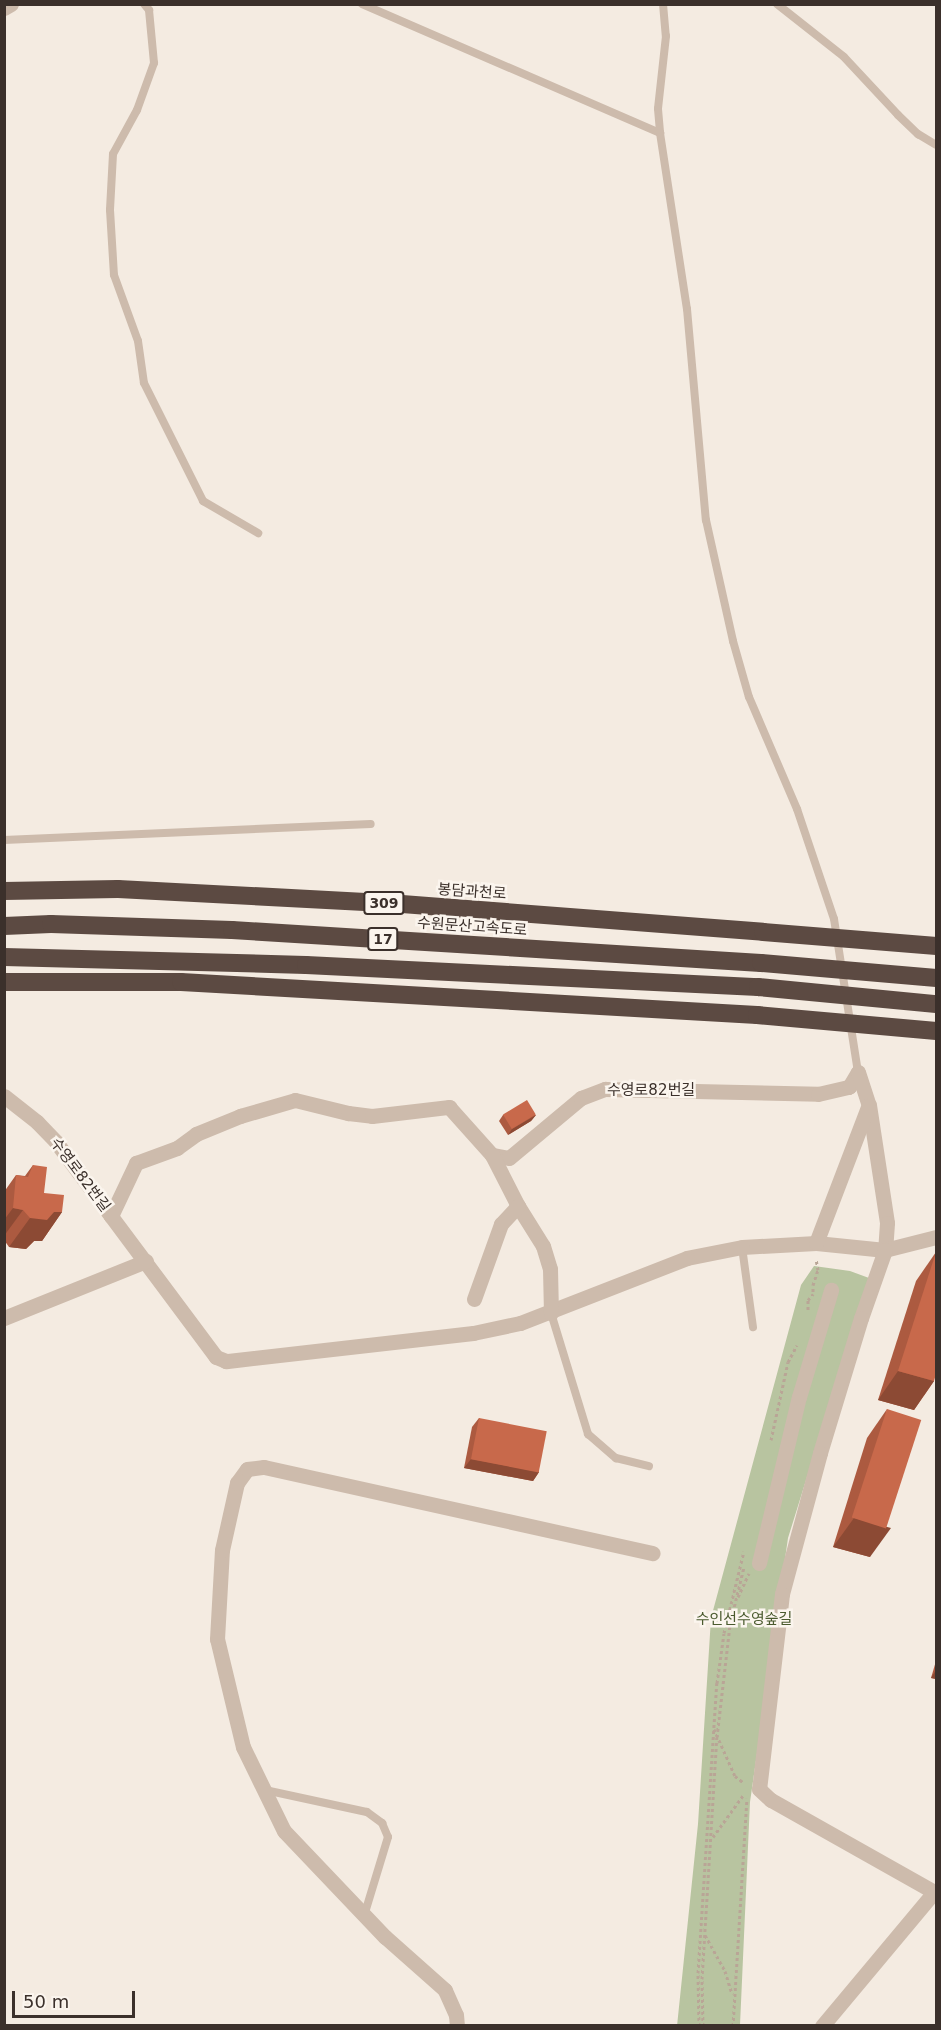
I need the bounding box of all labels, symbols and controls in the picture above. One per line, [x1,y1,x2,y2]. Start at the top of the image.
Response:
street label: 봉담과천로 [437,881,507,903]
road number: 309 [363,892,405,914]
street label: 수원문산고속도로 [416,914,528,940]
road number: 17 [366,928,400,950]
street label: 수영로82번길 [607,1082,695,1100]
street label: 수영로82번길 [46,1134,114,1216]
park label: 수인선수영숲길 [696,1611,792,1629]
scale bar [15,1979,138,2017]
text: 50 m [23,1991,69,2012]

